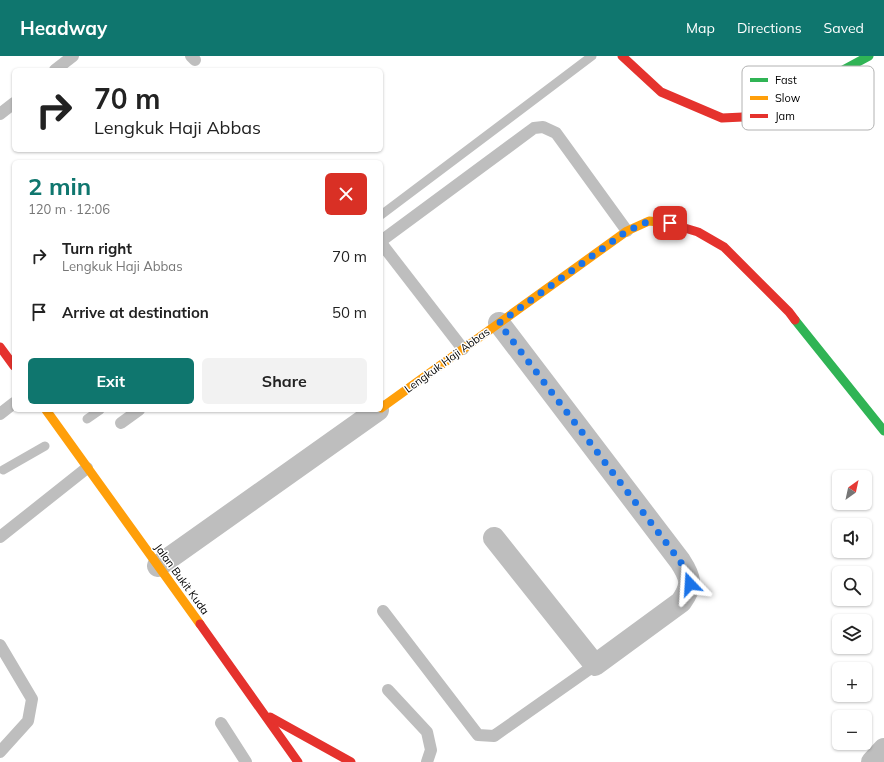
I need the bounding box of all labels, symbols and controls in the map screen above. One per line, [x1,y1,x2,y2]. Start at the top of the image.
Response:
text: Headway [20,16,107,40]
text: Map [686,19,715,37]
text: Directions [737,19,802,37]
text: Saved [824,19,864,37]
legend [742,66,874,130]
text: Fast [775,73,797,87]
text: 70 m [94,81,160,116]
icon: right [28,84,80,136]
text: Slow [775,91,801,105]
text: Jam [775,109,795,123]
text: Lengkuk Haji Abbas [94,116,261,139]
text: 2 min [28,171,91,201]
button: close [325,173,367,215]
text: 120 m · 12:06 [28,201,110,217]
pin [653,206,687,240]
icon: arrive [659,212,681,234]
text: Turn right [62,239,132,258]
icon: right [28,245,50,267]
text: 70 m [332,247,367,266]
text: Lengkuk Haji Abbas [62,258,183,274]
icon: arrive [28,301,50,323]
text: Arrive at destination [62,303,209,322]
text: 50 m [332,303,367,322]
street label: Lengkuk Haji Abbas [402,324,492,396]
button: Exit [28,358,194,404]
button: Share [202,358,367,404]
north arrow [832,470,872,510]
map controls [832,470,872,750]
button: sound [832,518,872,558]
street label: Jalan Bukit Kuda [152,541,212,617]
position arrow [669,563,711,605]
button: search [832,566,872,606]
button: layers [832,614,872,654]
button: + [832,662,872,702]
button: − [832,710,872,750]

